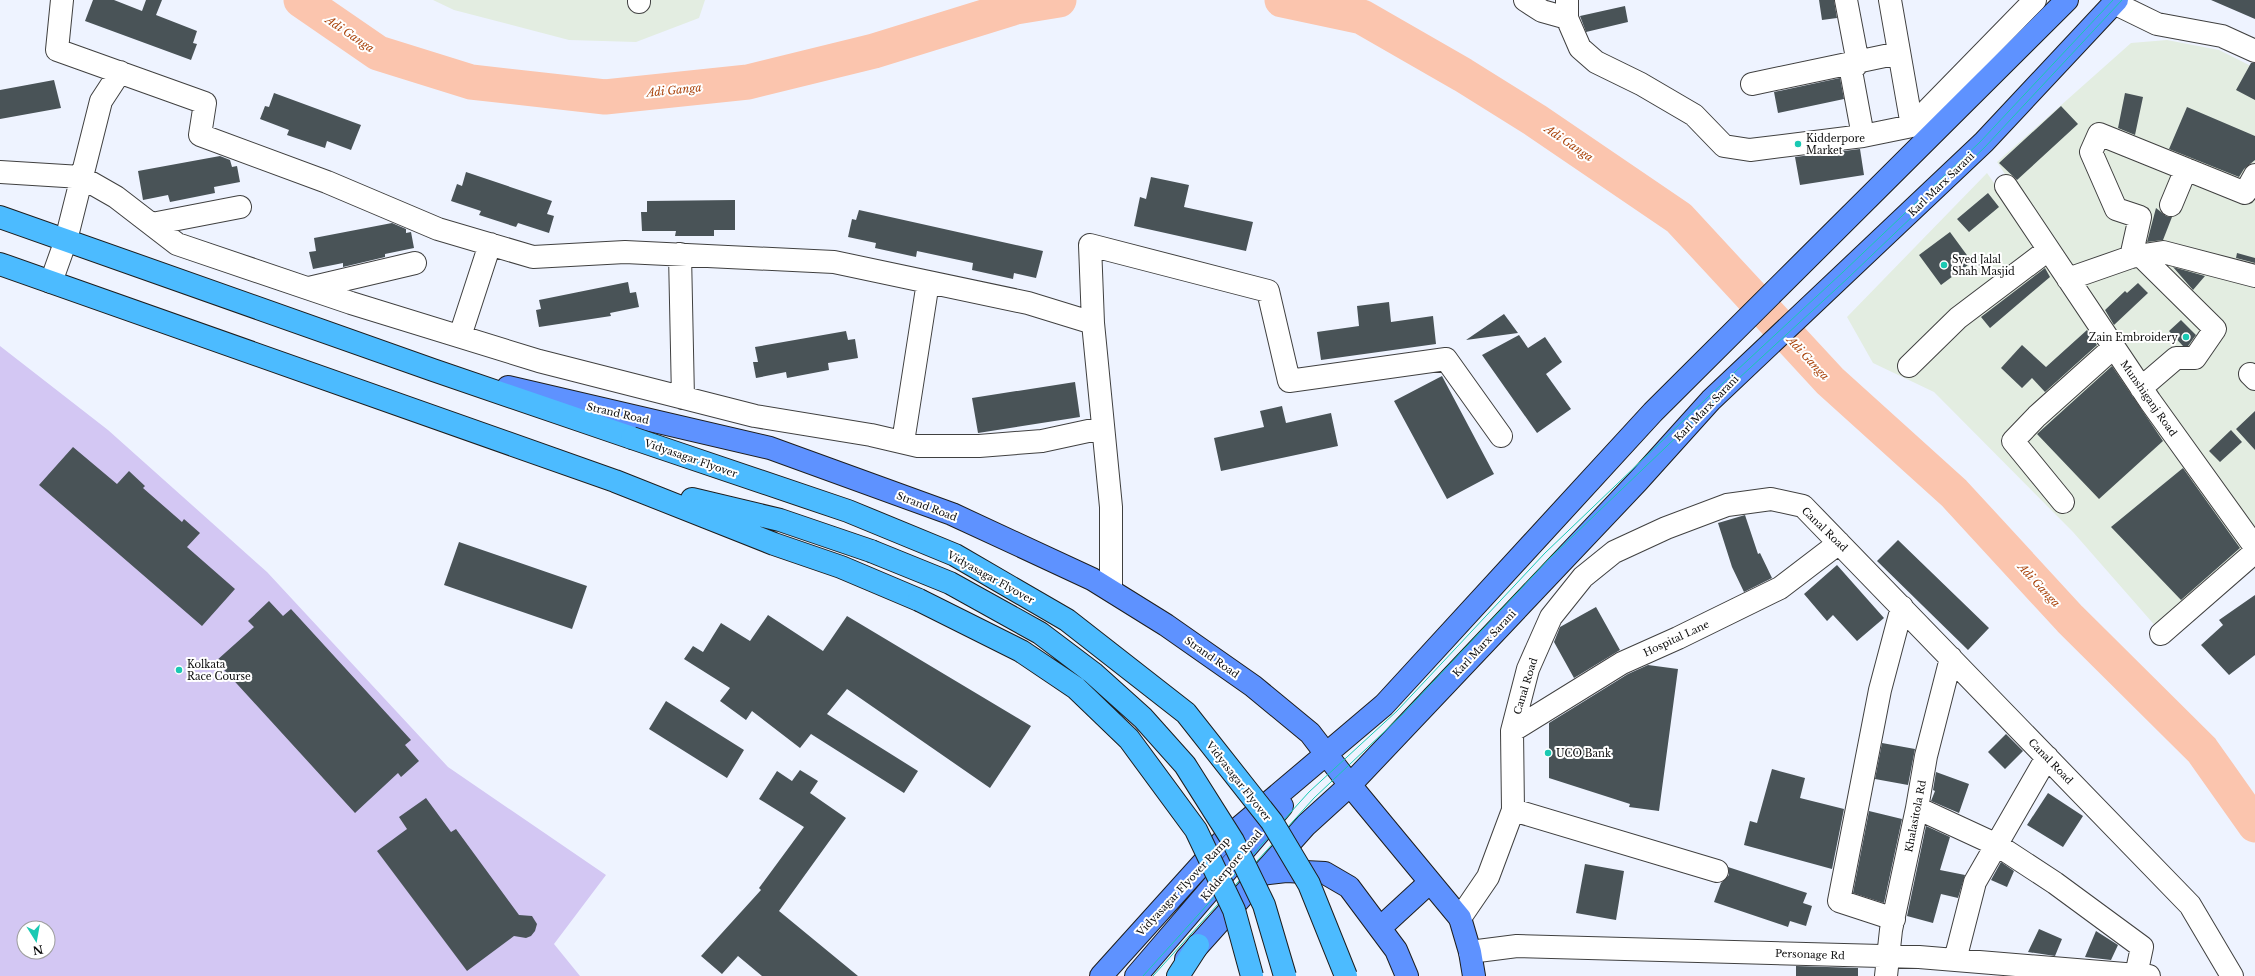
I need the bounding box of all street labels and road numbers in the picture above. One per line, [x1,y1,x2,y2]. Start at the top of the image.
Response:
street label: Karl Marx Sarani [1906,149,1978,219]
street label: Munshiganj Road [2117,358,2180,439]
street label: Karl Marx Sarani [1672,372,1742,444]
street label: Strand Road [585,400,651,427]
street label: Vidyasagar Flyover [642,436,739,481]
street label: Strand Road [895,489,959,524]
street label: Canal Road [1799,504,1850,555]
street label: Vidyasagar Flyover [944,548,1037,607]
street label: Karl Marx Sarani [1450,607,1519,680]
street label: Hospital Lane [1641,617,1711,659]
street label: Strand Road [1182,634,1242,681]
street label: Canal Road [1511,656,1540,716]
street label: Canal Road [2026,736,2076,787]
street label: Vidyasagar Flyover [1203,738,1274,824]
street label: Khalasitola Rd [1902,779,1929,853]
street label: Kidderpore Road [1198,827,1265,903]
street label: Vidyasagar Flyover Ramp [1133,834,1233,939]
street label: Personage Rd [1775,947,1845,962]

